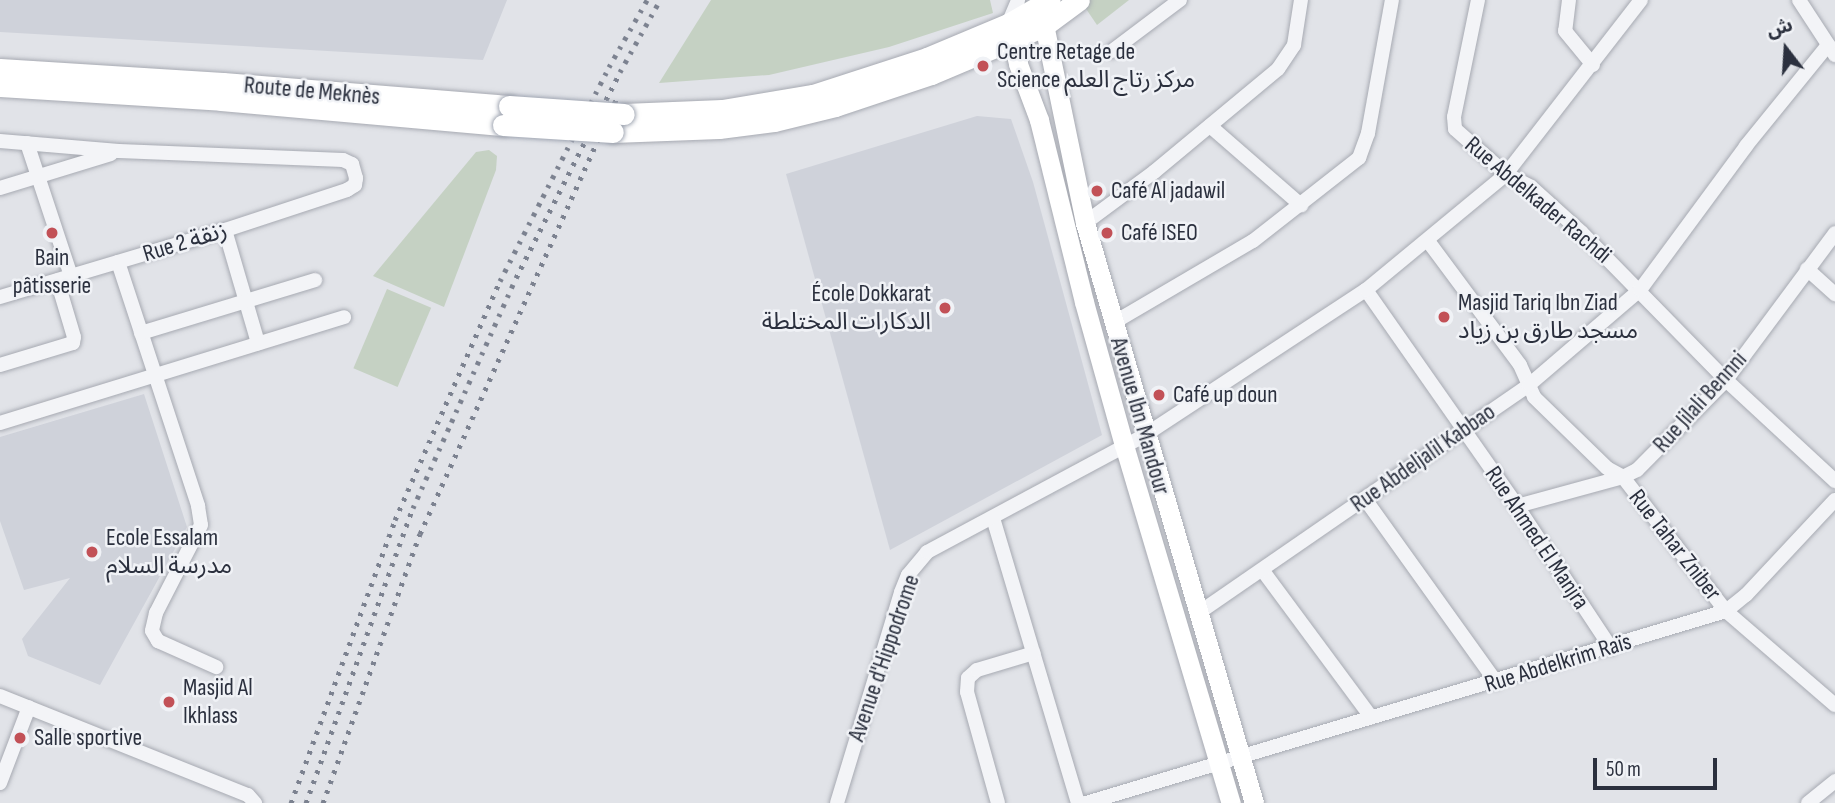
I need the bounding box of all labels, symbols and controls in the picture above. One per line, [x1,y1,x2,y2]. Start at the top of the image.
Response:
north arrow [1751,14,1821,84]
text: ش [1764,14,1796,43]
place label: Centre Retage de Science مركز رتاج العلم [997,38,1195,94]
marker: Centre Retage de Science مركز رتاج العلم [975,58,991,74]
street label: Route de Meknès [243,71,381,111]
street label: Rue Abdelkader Rachdi [1459,130,1617,270]
place label: Café Al jadawil [1111,177,1225,205]
marker: Café Al jadawil [1089,183,1105,199]
street label: Rue 2 زنقة [139,216,231,268]
place label: Café ISEO [1121,219,1198,247]
marker: Bain pâtisserie [44,225,60,241]
marker: Café ISEO [1099,225,1115,241]
place label: Bain pâtisserie [13,244,91,300]
place label: École Dokkarat الدكارات المختلطة [762,280,931,336]
place label: Masjid Tariq Ibn Ziad مسجد طارق بن زياد [1458,289,1638,345]
marker: École Dokkarat الدكارات المختلطة [937,300,953,316]
marker: Masjid Tariq Ibn Ziad مسجد طارق بن زياد [1436,309,1452,325]
street label: Avenue Ibn Mandour [1104,334,1176,498]
street label: Rue Jilali Bennni [1647,345,1753,459]
place label: Café up doun [1173,381,1277,409]
marker: Café up doun [1151,387,1167,403]
street label: Rue Abdeljalil Kabbao [1345,397,1501,519]
street label: Rue Ahmed El Manjra [1479,461,1595,615]
street label: Rue Tahar Zniber [1623,484,1727,606]
place label: Ecole Essalam مدرسة السلام [106,524,232,580]
marker: Ecole Essalam مدرسة السلام [84,544,100,560]
street label: Avenue d'Hippodrome [842,571,926,745]
street label: Rue Abdelkrim Raïs [1481,627,1635,699]
place label: Masjid Al Ikhlass [183,674,253,730]
marker: Masjid Al Ikhlass [161,694,177,710]
place label: Salle sportive [34,724,142,752]
marker: Salle sportive [12,730,28,746]
scale bar [1597,744,1721,788]
text: 50 m [1606,757,1641,782]

